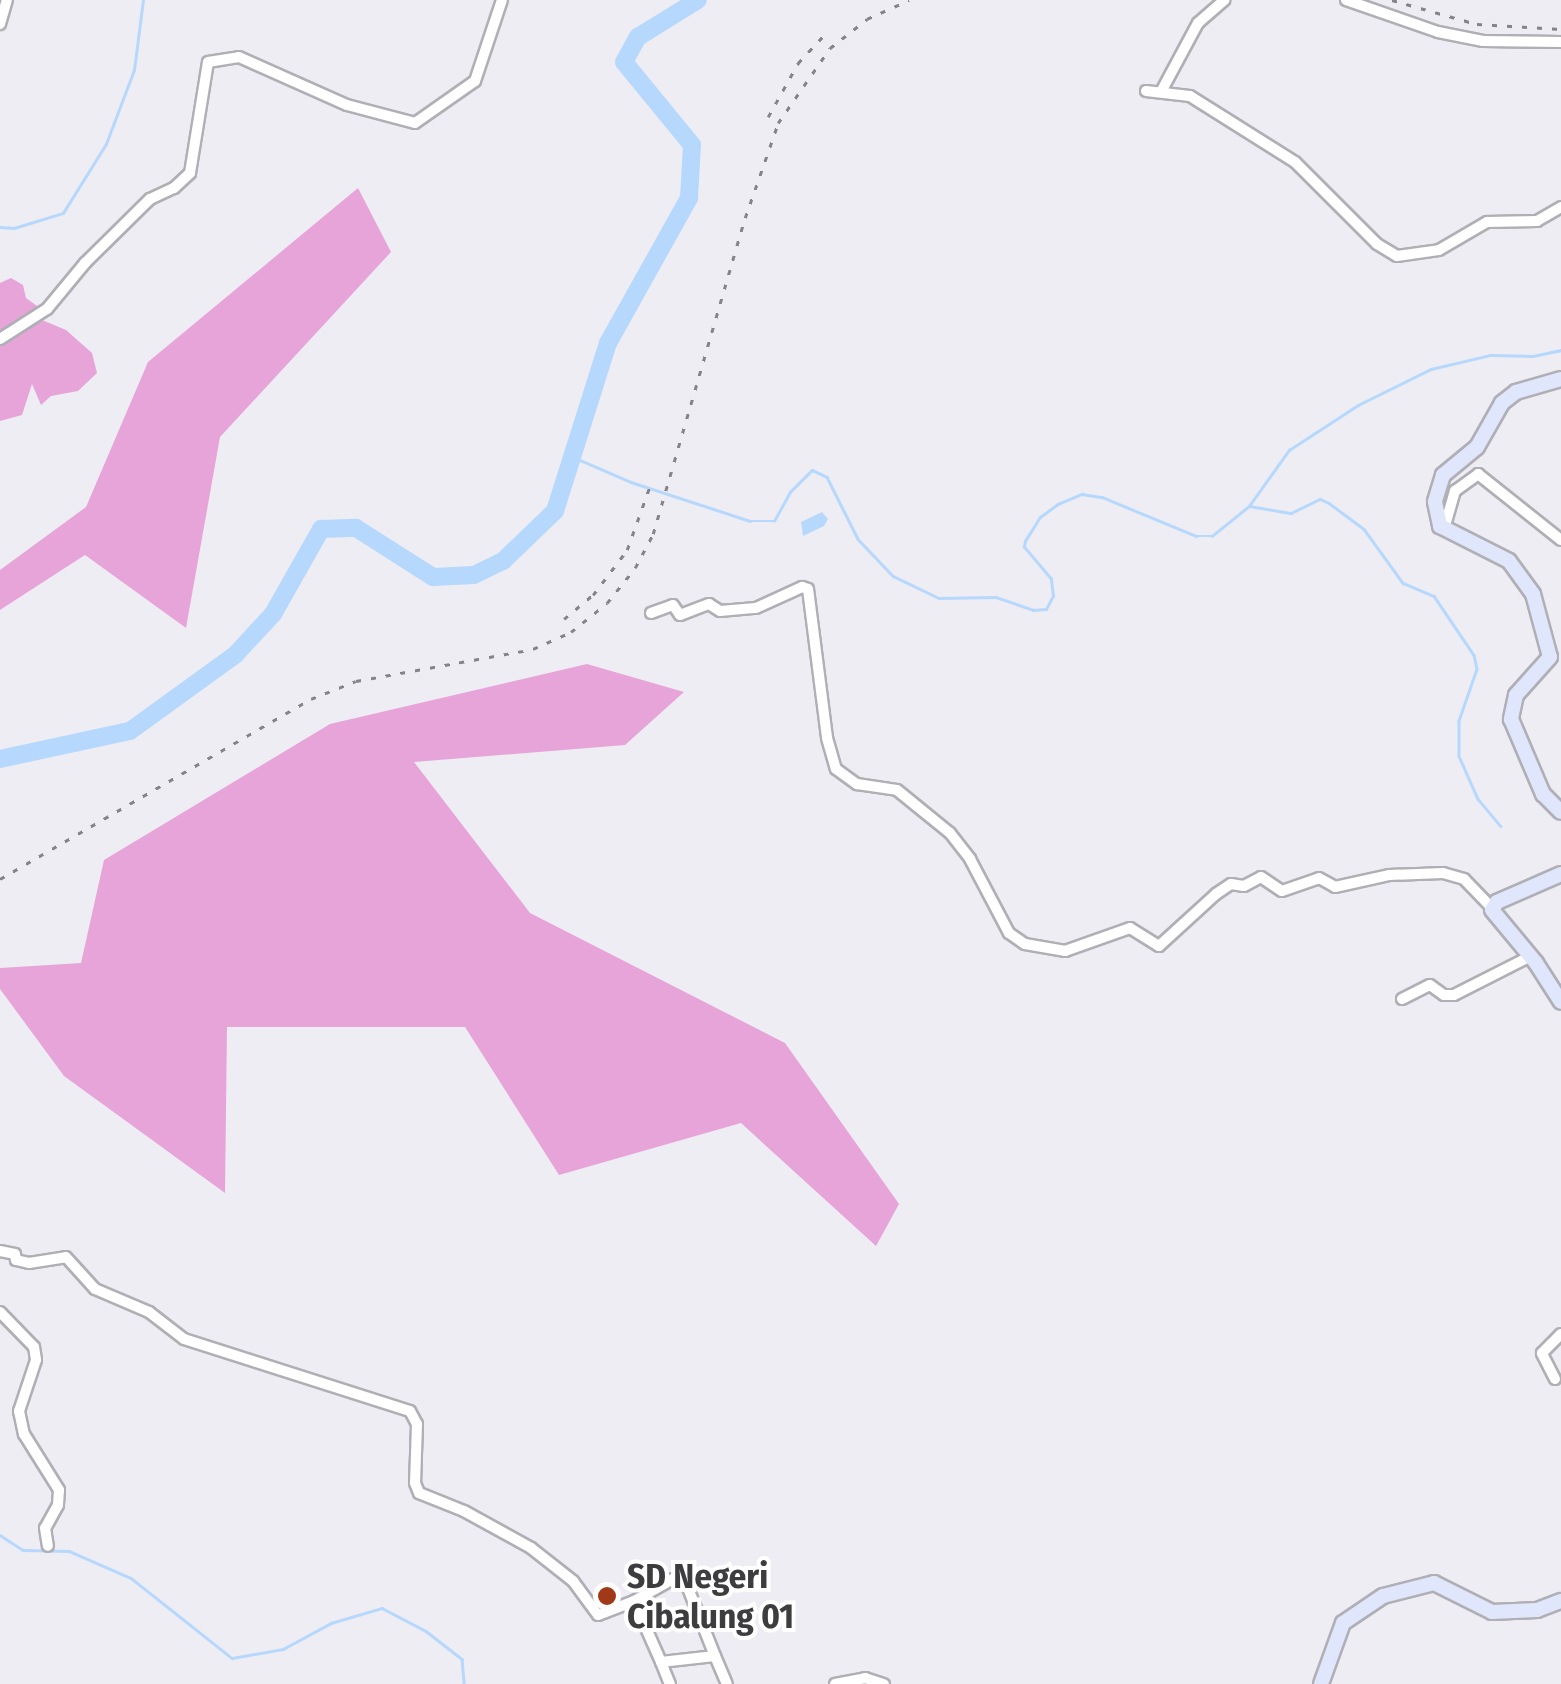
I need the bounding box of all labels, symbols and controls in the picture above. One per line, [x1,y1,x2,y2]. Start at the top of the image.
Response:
place label: SD Negeri Cibalung 01 [627,1555,794,1637]
marker: SD Negeri Cibalung 01 [596,1585,618,1607]

